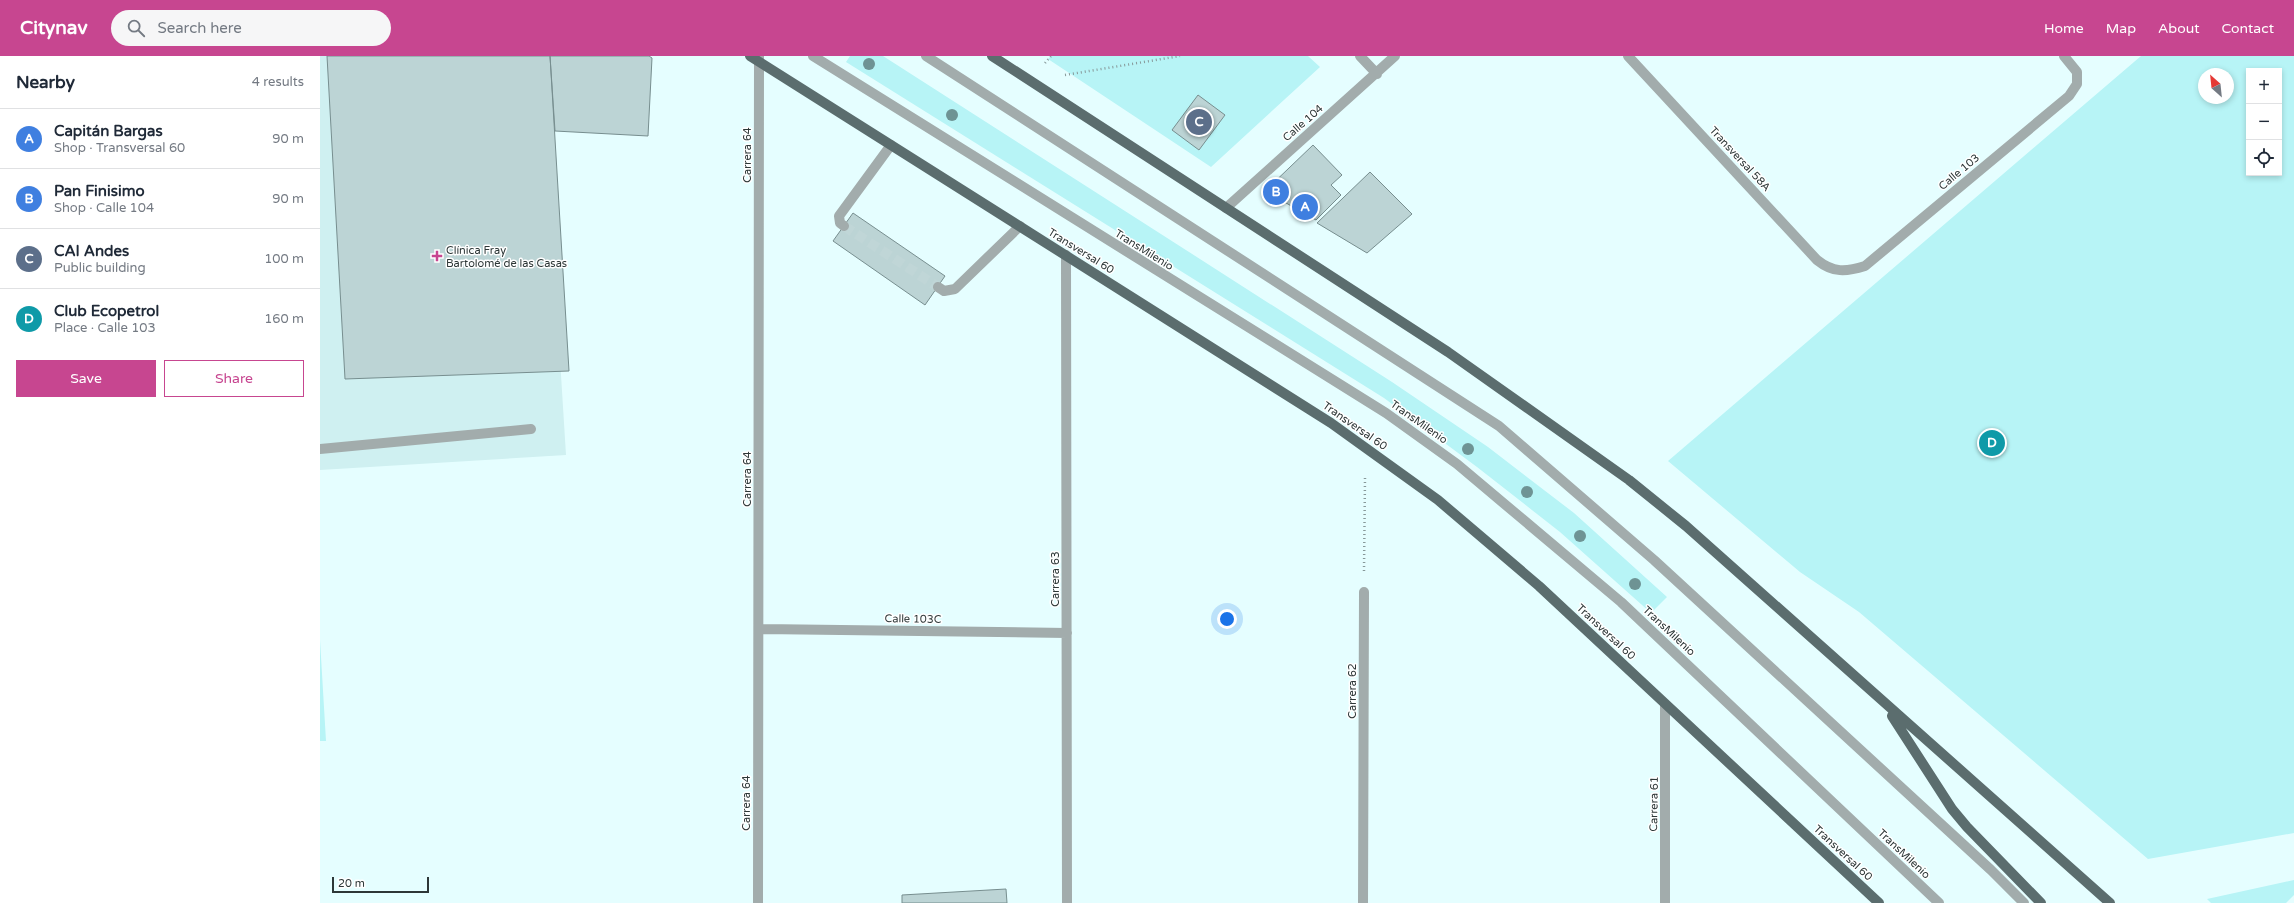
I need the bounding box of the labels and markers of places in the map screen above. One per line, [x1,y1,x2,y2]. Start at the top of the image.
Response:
pin: C [1186,107,1212,137]
pin: B [1263,177,1289,207]
pin: A [1292,192,1318,222]
place label: Clínica Fray Bartolomé de las Casas [446,244,567,270]
marker: Clínica Fray Bartolomé de las Casas [431,250,443,262]
pin: D [1979,428,2005,458]

